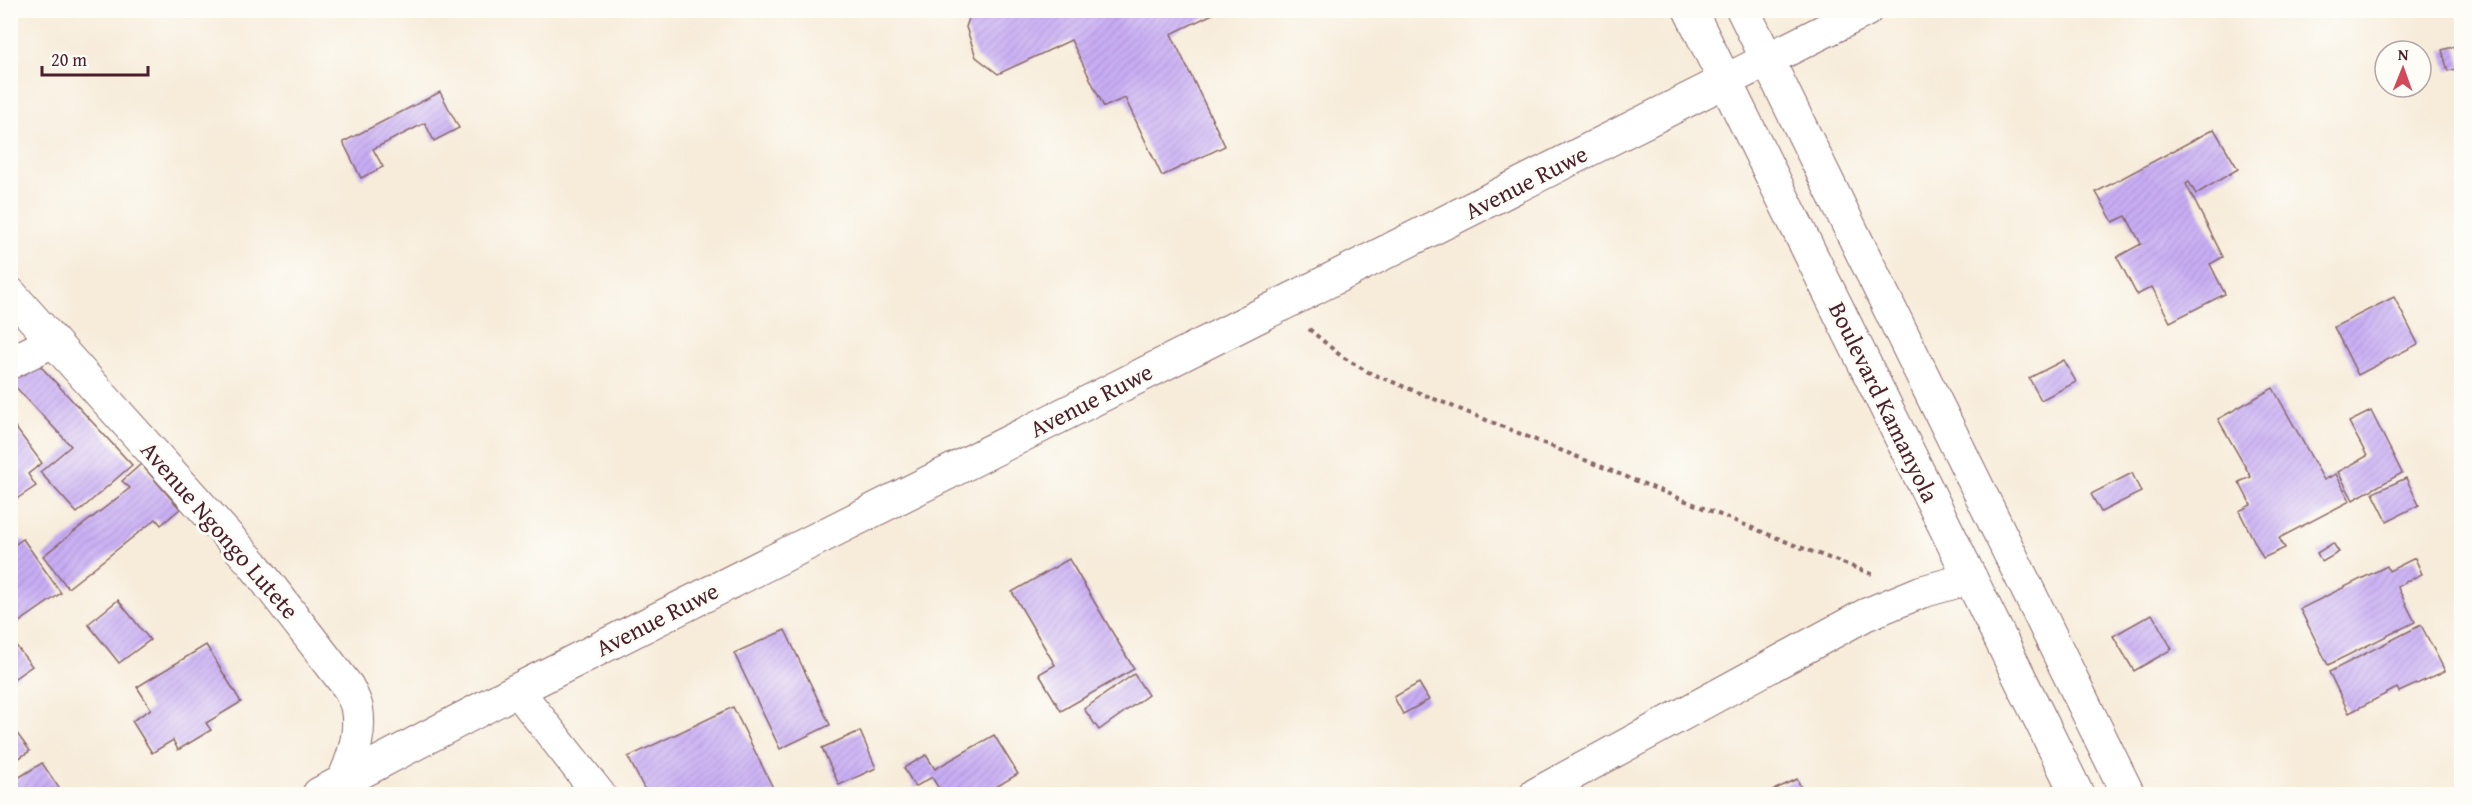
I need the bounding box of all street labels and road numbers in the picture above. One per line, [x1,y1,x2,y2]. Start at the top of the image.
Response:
street label: Avenue Ruwe [1459,136,1593,228]
street label: Boulevard Kamanyola [1820,296,1948,509]
street label: Avenue Ruwe [1024,354,1158,446]
street label: Avenue Ngongo Lutete [133,433,307,627]
street label: Avenue Ruwe [590,573,724,665]

